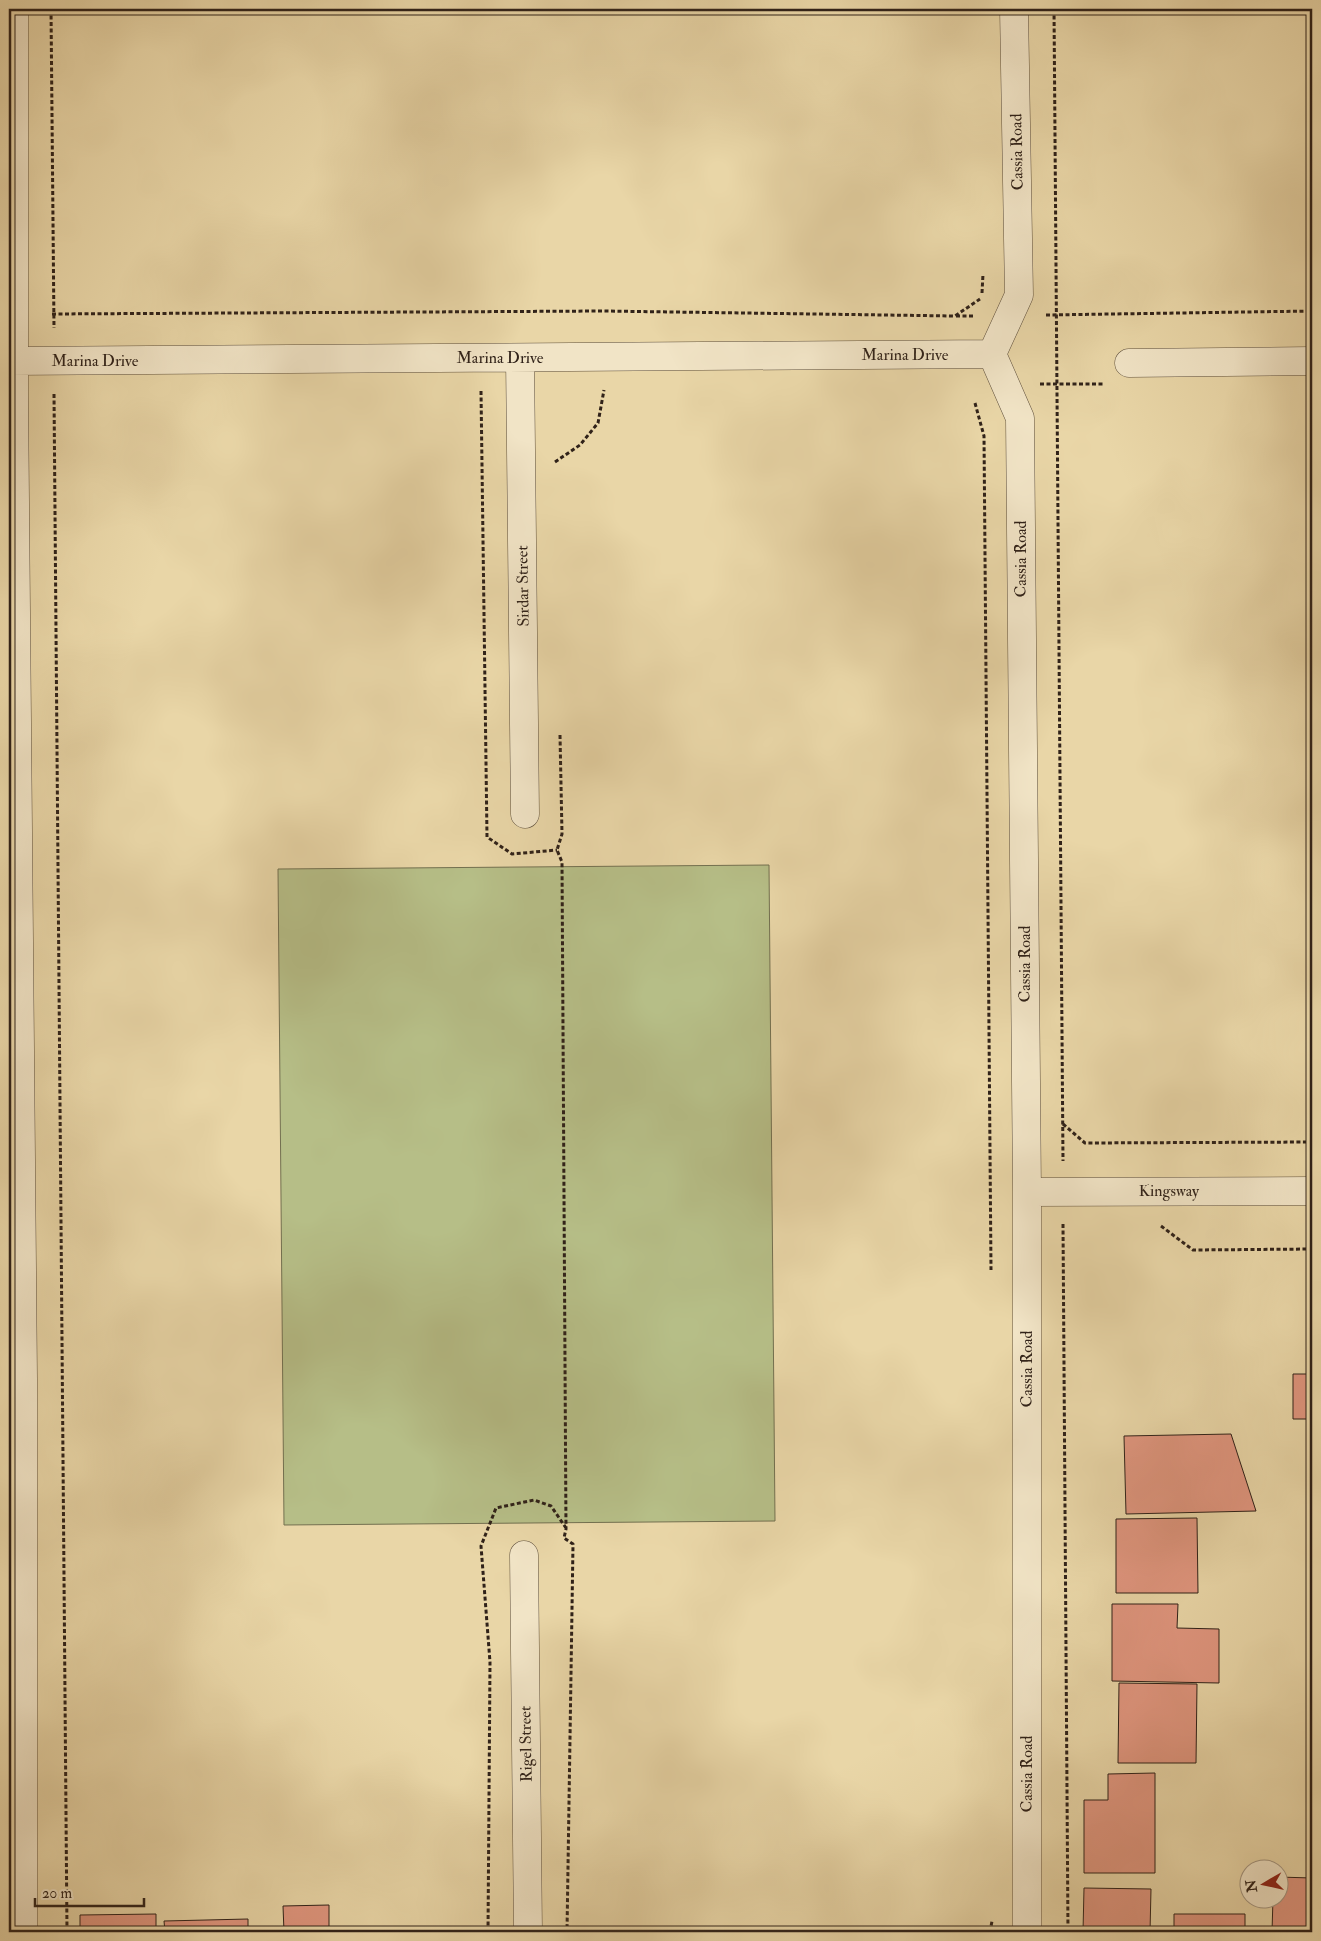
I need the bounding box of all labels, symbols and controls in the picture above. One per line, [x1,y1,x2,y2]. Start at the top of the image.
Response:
street label: Cassia Road [1006,113,1028,191]
street label: Marina Drive [861,345,949,365]
street label: Marina Drive [456,348,544,368]
street label: Marina Drive [51,351,139,371]
street label: Cassia Road [1011,520,1031,597]
street label: Sirdar Street [512,545,534,627]
street label: Cassia Road [1015,925,1035,1002]
street label: Kingsway [1139,1181,1200,1201]
street label: Cassia Road [1017,1330,1037,1407]
street label: Rigel Street [515,1706,537,1782]
street label: Cassia Road [1017,1735,1037,1812]
north arrow [1238,1858,1288,1908]
scale bar [35,1876,144,1908]
text: N [1242,1878,1261,1894]
text: 20 m [42,1884,72,1903]

